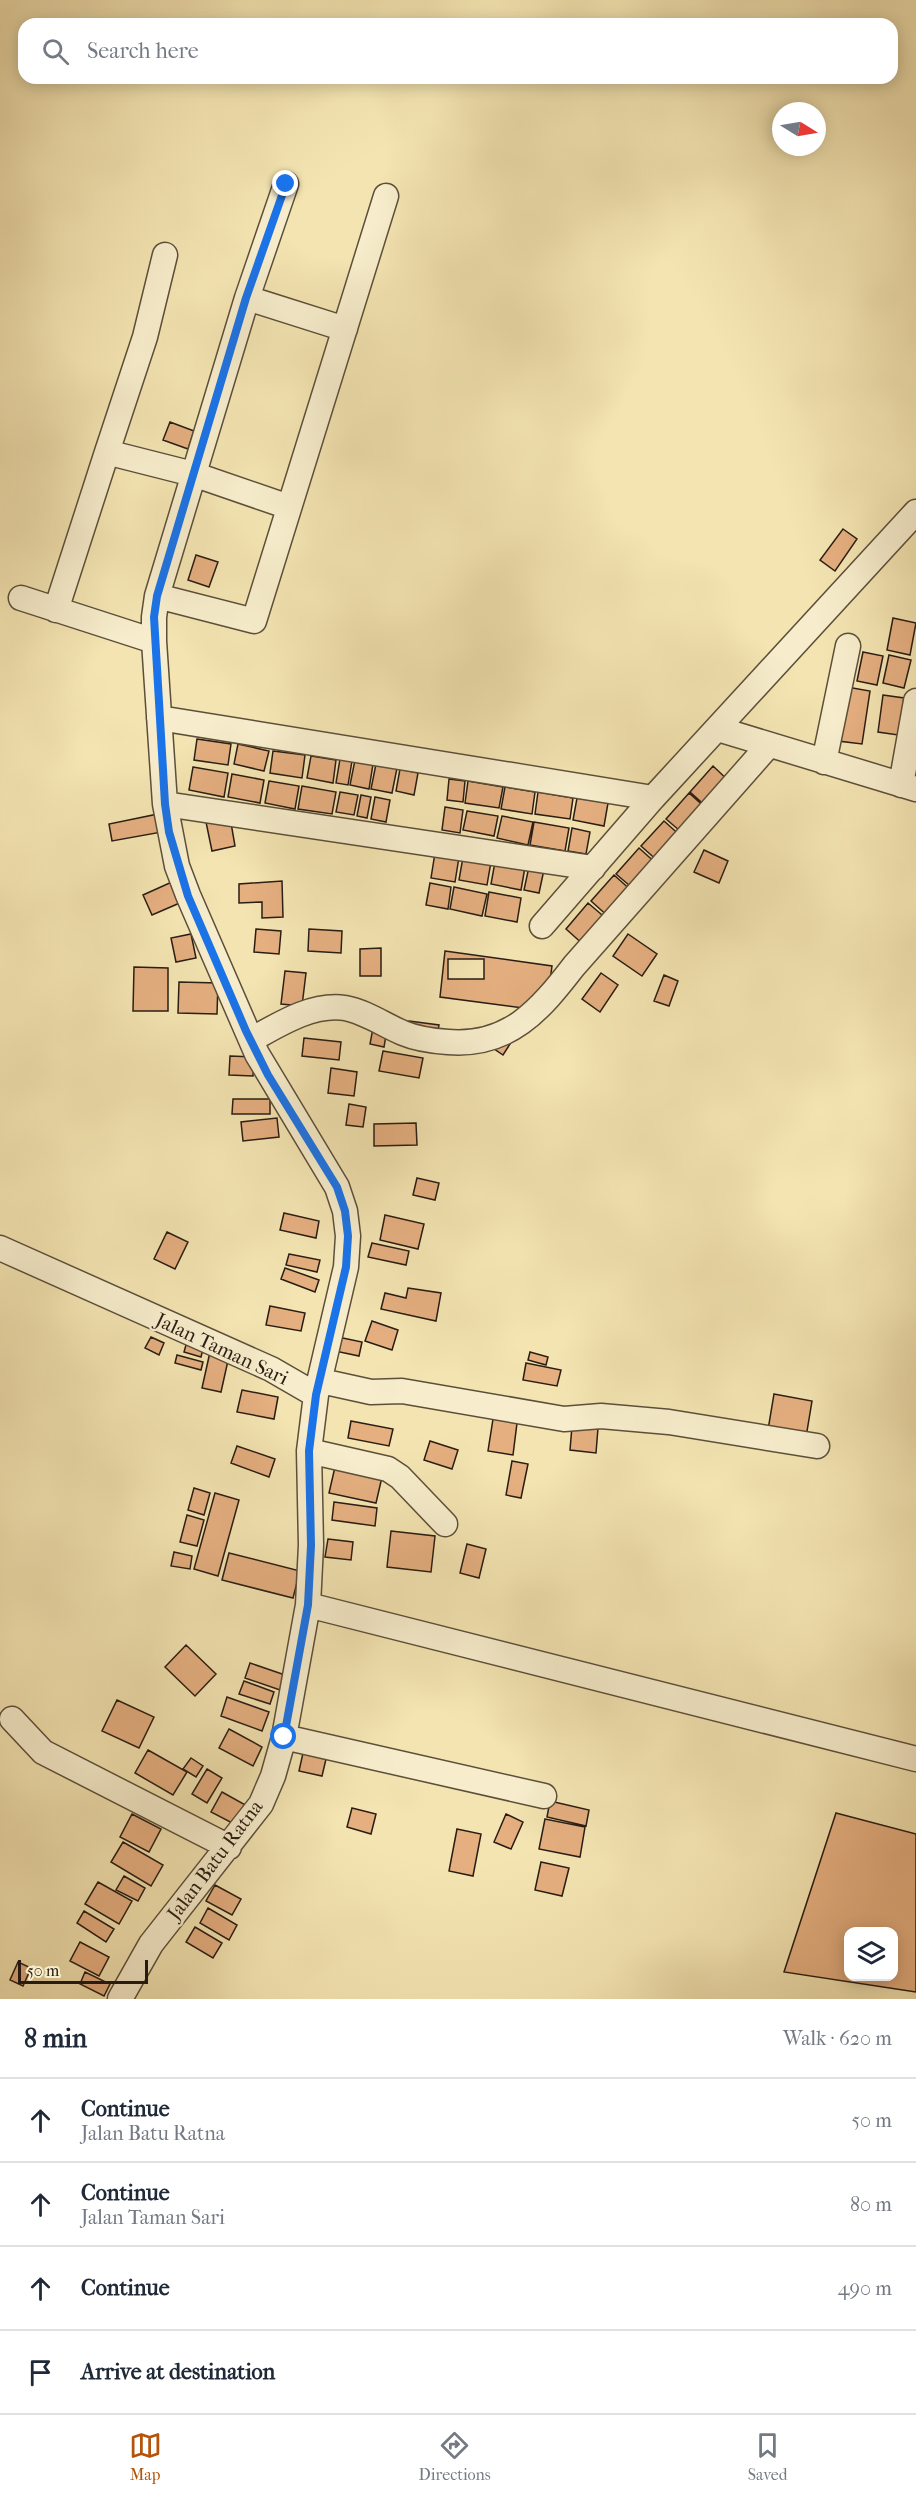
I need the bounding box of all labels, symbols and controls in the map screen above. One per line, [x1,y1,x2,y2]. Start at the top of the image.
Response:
search box [18,18,898,84]
icon: search [39,35,72,68]
text: Search here [87,38,199,64]
north arrow [772,102,826,156]
route end [272,170,298,196]
street label: Jalan Taman Sari [150,1307,292,1390]
route start [270,1723,296,1749]
street label: Jalan Batu Ratna [161,1795,268,1926]
map controls [844,1927,898,1981]
button: layers [844,1927,898,1981]
scale bar [18,1957,148,1984]
text: 50 m [27,1961,59,1980]
text: 8 min [24,2023,87,2054]
text: Walk · 620 m [783,2027,892,2050]
text: Continue [81,2096,170,2122]
icon: ahead [24,2104,57,2137]
text: 50 m [851,2109,892,2132]
text: Jalan Batu Ratna [81,2122,225,2145]
text: Continue [81,2180,170,2206]
icon: ahead [24,2188,57,2221]
text: 80 m [850,2193,892,2216]
text: Jalan Taman Sari [81,2206,225,2229]
icon: ahead [24,2272,57,2305]
text: Continue [81,2275,170,2301]
text: 490 m [838,2277,892,2300]
icon: arrive [24,2356,57,2389]
text: Arrive at destination [81,2359,275,2385]
tab: Map [129,2429,162,2484]
tab: Directions [419,2429,491,2484]
tab: Saved [748,2429,787,2484]

